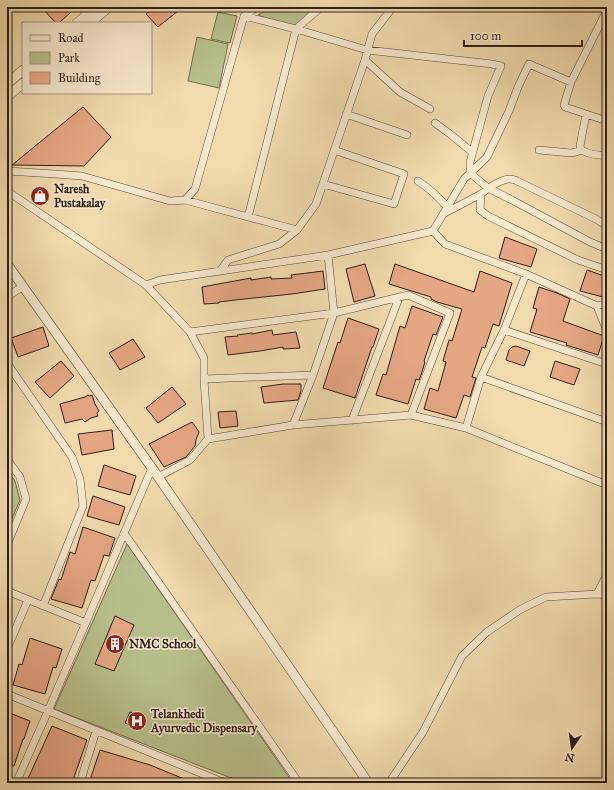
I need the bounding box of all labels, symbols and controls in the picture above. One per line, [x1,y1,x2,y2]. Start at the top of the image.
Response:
legend [22,22,152,94]
scale bar [464,22,582,48]
text: 100 m [470,29,501,43]
text: Road [58,31,84,45]
text: Park [58,51,80,65]
text: Building [58,71,101,86]
place label: Naresh Pustakalay [54,182,107,211]
shop icon: Naresh Pustakalay [29,185,51,207]
building icon: NMC School [104,633,126,655]
place label: NMC School [129,637,197,651]
place label: Telankhedi Ayurvedic Dispensary [150,707,258,736]
hospital icon: Telankhedi Ayurvedic Dispensary [126,710,148,732]
north arrow [552,728,592,768]
text: N [563,750,576,765]

